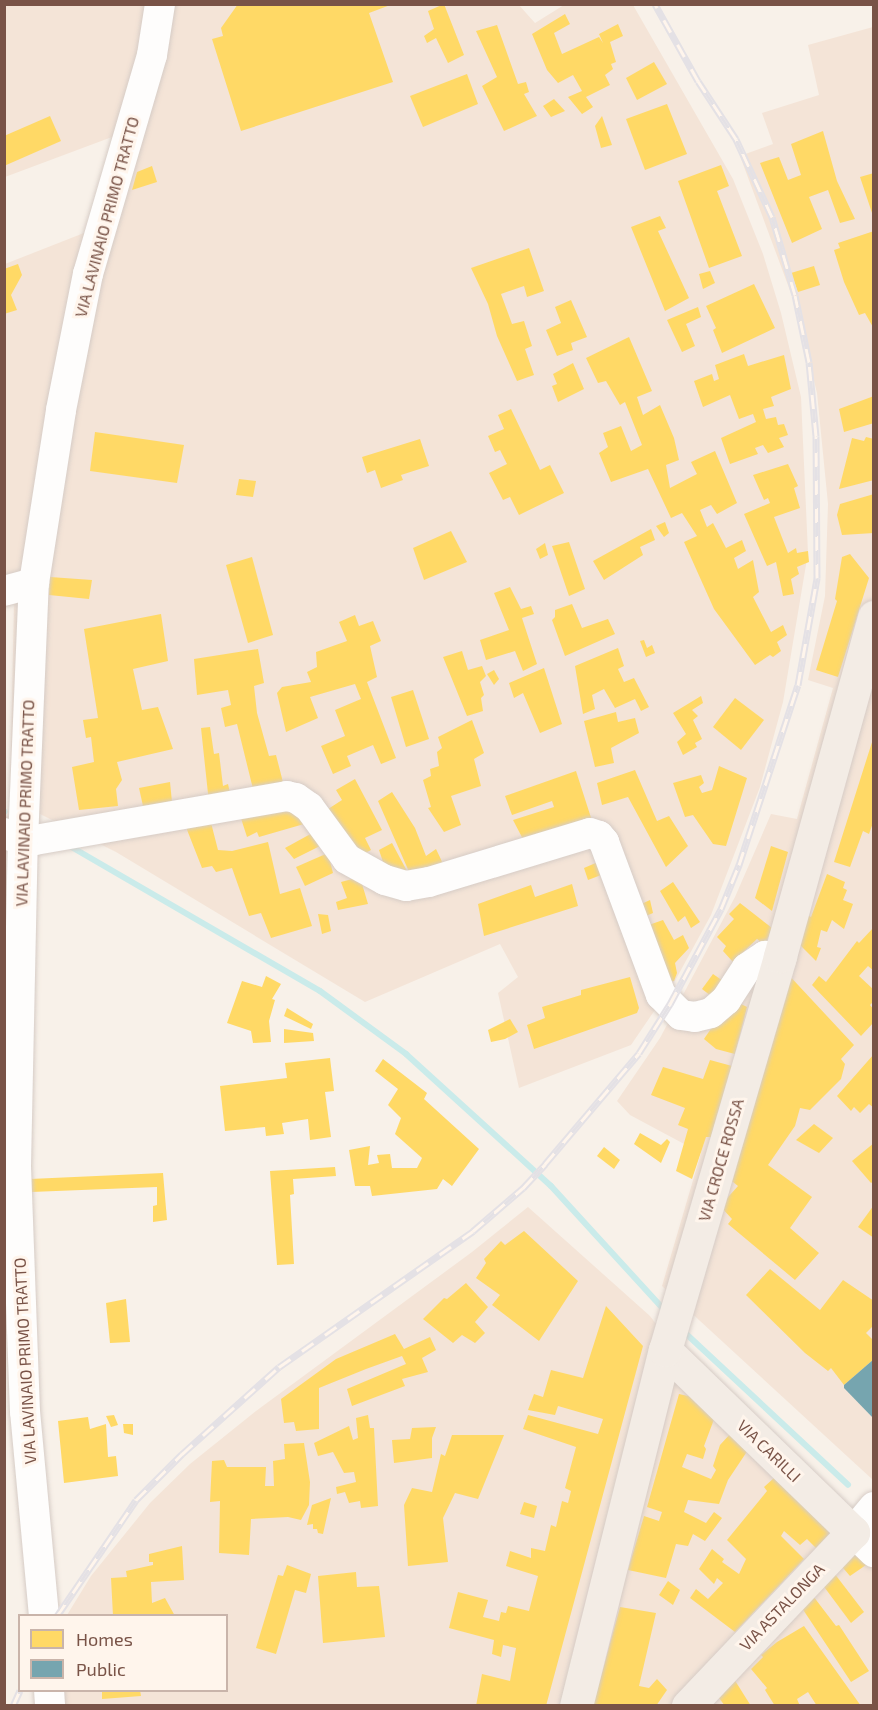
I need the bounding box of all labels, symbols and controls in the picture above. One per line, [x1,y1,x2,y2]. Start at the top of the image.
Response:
street label: VIA LAVINAIO PRIMO TRATTO [71,114,143,320]
street label: VIA LAVINAIO PRIMO TRATTO [12,699,38,907]
street label: VIA CROCE ROSSA [694,1096,748,1224]
street label: VIA LAVINAIO PRIMO TRATTO [10,1257,40,1465]
street label: VIA CARILLI [733,1416,805,1486]
street label: VIA ASTALONGA [735,1559,829,1655]
legend [18,1614,228,1692]
text: Homes [76,1628,133,1650]
text: Public [76,1658,126,1680]

